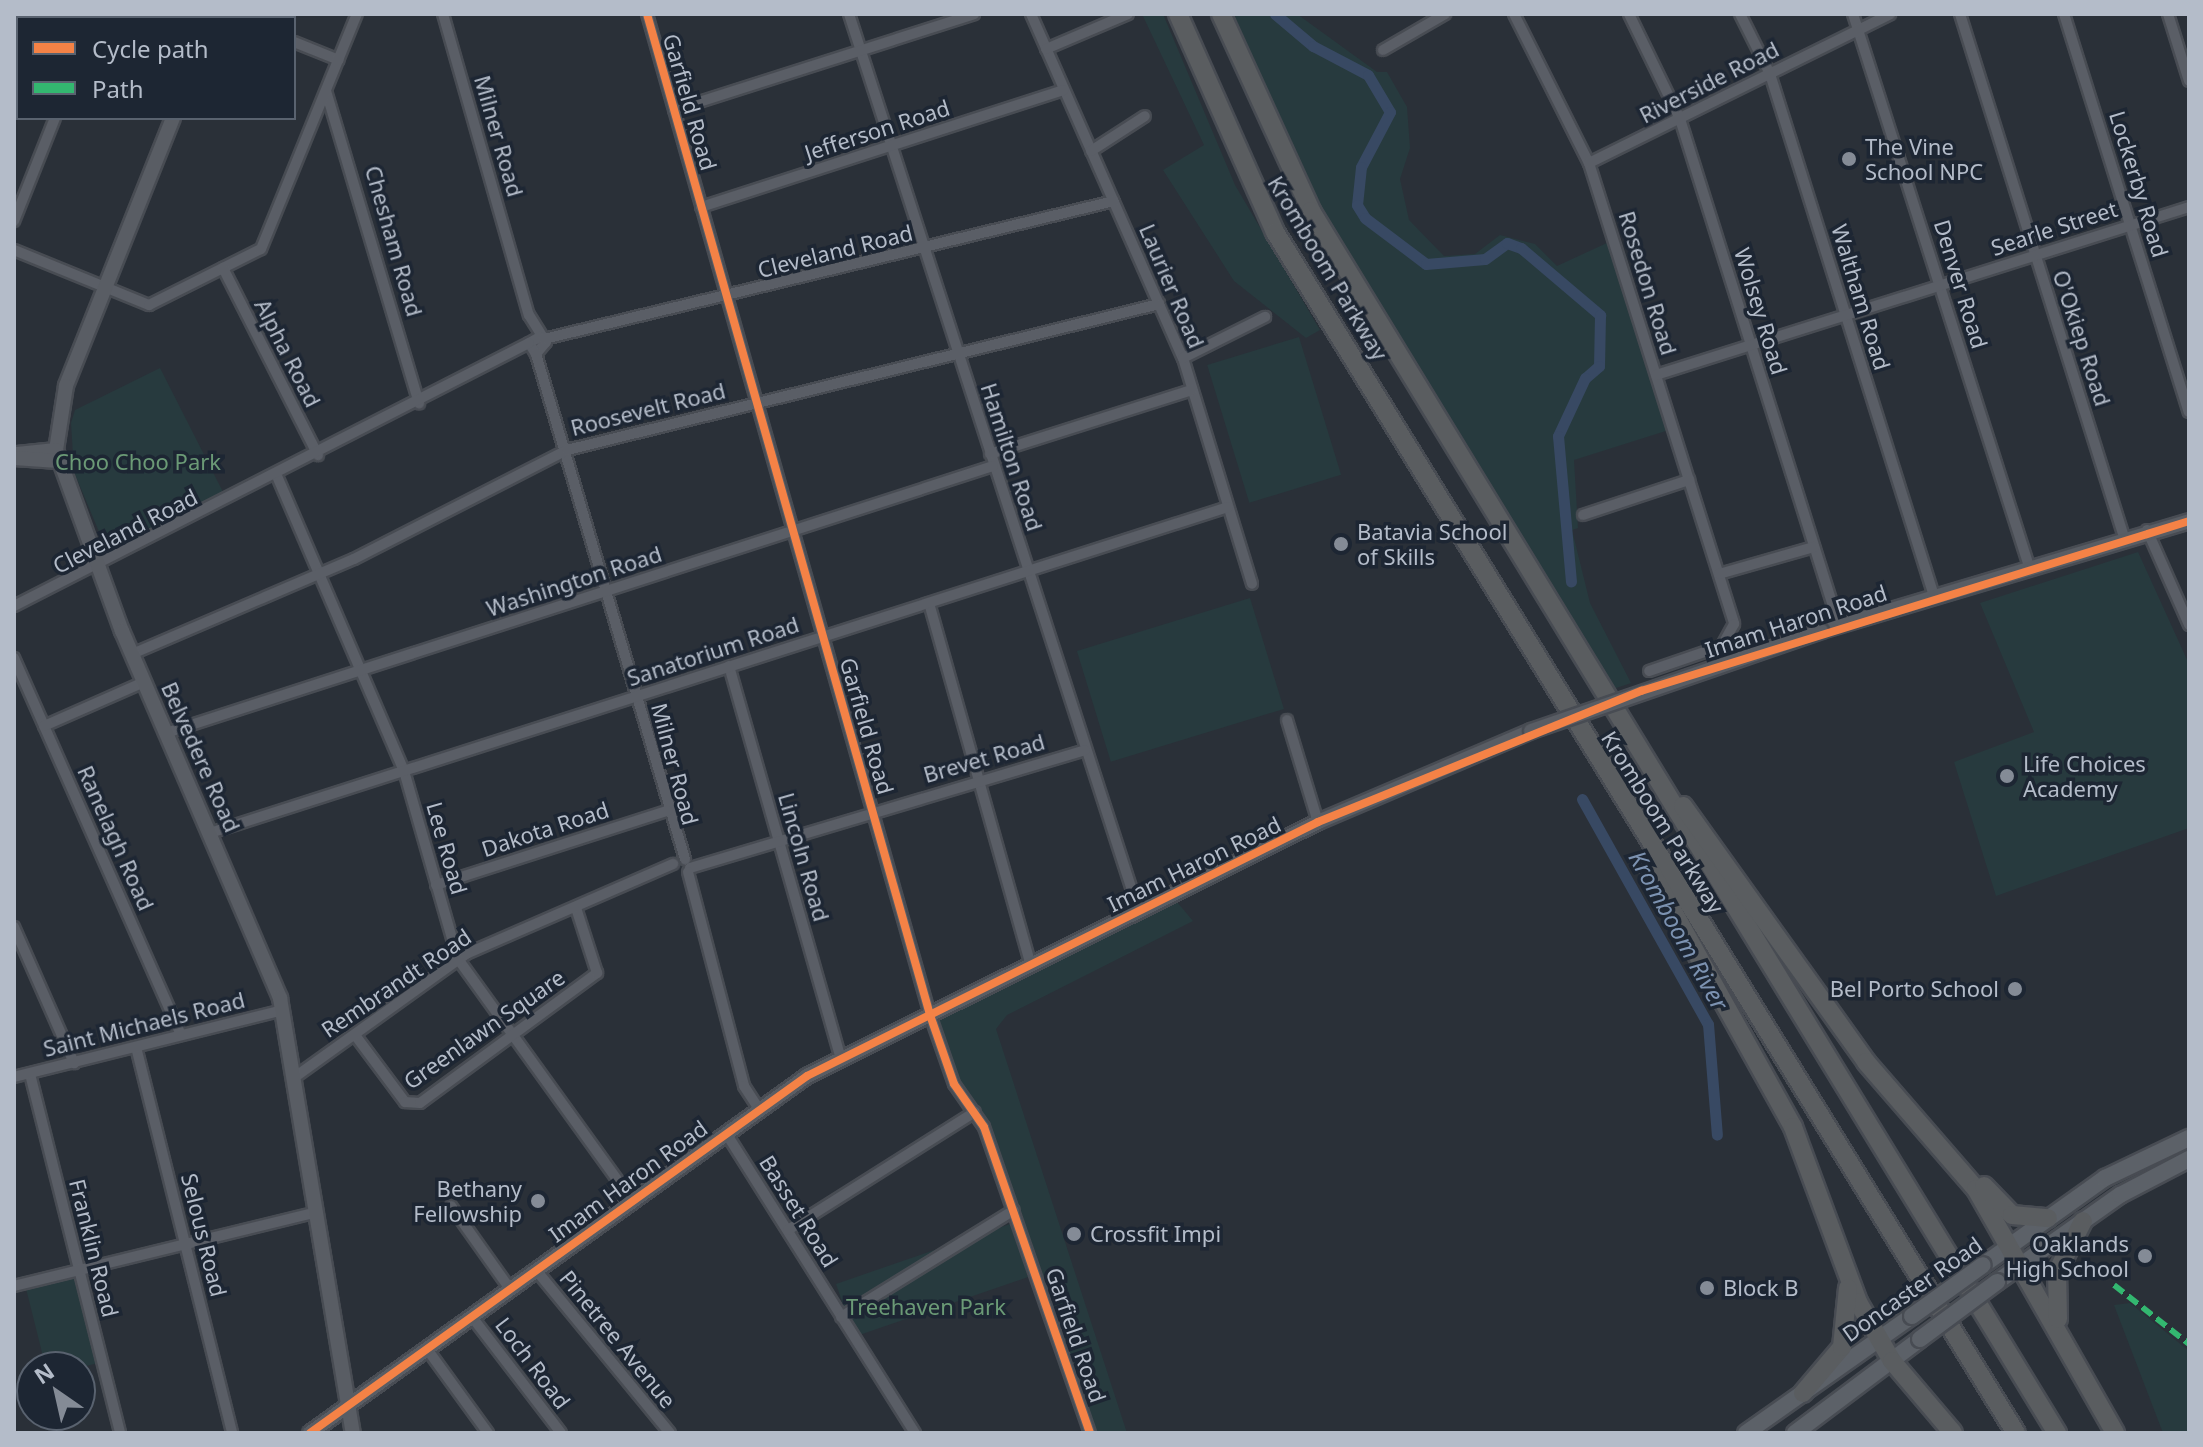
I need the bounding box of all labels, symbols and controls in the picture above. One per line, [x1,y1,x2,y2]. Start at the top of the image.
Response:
legend [16,16,296,120]
street label: Garfield Road [658,31,722,173]
text: Cycle path [92,32,209,65]
street label: Riverside Road [1635,36,1783,128]
text: Path [92,72,143,105]
street label: Milner Road [469,72,529,200]
street label: Jefferson Road [801,94,953,166]
street label: Lockerby Road [2104,108,2174,260]
place label: The Vine School NPC [1865,133,1983,184]
marker: The Vine School NPC [1840,150,1858,168]
street label: Chesham Road [360,163,428,319]
street label: Kromboom Parkway [1263,171,1393,365]
street label: Searle Street [1988,195,2120,261]
street label: Rosedon Road [1614,208,1682,358]
street label: Denver Road [1929,216,1993,352]
street label: Cleveland Road [755,219,915,283]
street label: Laurier Road [1134,220,1210,352]
street label: Waltham Road [1826,221,1896,373]
street label: Wolsey Road [1729,244,1793,378]
street label: O'Okiep Road [2048,267,2116,409]
street label: Alpha Road [250,295,326,411]
street label: Roosevelt Road [568,377,728,441]
street label: Hamilton Road [976,380,1048,534]
park label: Choo Choo Park [55,449,221,475]
street label: Cleveland Road [48,483,202,579]
place label: Batavia School of Skills [1357,518,1507,570]
marker: Batavia School of Skills [1332,535,1350,553]
street label: Washington Road [483,540,665,622]
street label: Imam Haron Road [1702,579,1890,663]
street label: Sanatorium Road [624,611,802,691]
street label: Garfield Road [835,655,899,797]
street label: Belvedere Road [156,678,246,836]
street label: Milner Road [646,700,704,828]
street label: Kromboom Parkway [1596,726,1730,918]
street label: Brevet Road [920,728,1048,788]
place label: Life Choices Academy [2023,750,2146,802]
street label: Ranelagh Road [72,761,160,915]
marker: Life Choices Academy [1998,767,2016,785]
street label: Lincoln Road [773,790,835,924]
street label: Dakota Road [478,796,612,862]
street label: Lee Road [421,799,473,897]
street label: Imam Haron Road [1103,811,1285,917]
water label: Kromboom River [1623,845,1735,1015]
street label: Rembrandt Road [316,923,476,1043]
street label: Greenlawn Square [398,964,570,1094]
place label: Bel Porto School [1830,976,1999,1002]
marker: Bel Porto School [2006,980,2024,998]
street label: Saint Michaels Road [41,986,247,1062]
street label: Imam Haron Road [544,1115,712,1247]
street label: Basset Road [754,1150,844,1272]
street label: Selous Road [176,1171,232,1299]
place label: Bethany Fellowship [413,1175,522,1226]
street label: Franklin Road [64,1176,124,1320]
marker: Bethany Fellowship [529,1192,547,1210]
place label: Crossfit Impi [1090,1221,1221,1247]
marker: Crossfit Impi [1065,1225,1083,1243]
place label: Oaklands High School [2006,1230,2129,1282]
street label: Doncaster Road [1837,1231,1987,1347]
marker: Oaklands High School [2136,1247,2154,1265]
street label: Garfield Road [1041,1264,1111,1406]
street label: Pinetree Avenue [554,1265,682,1413]
place label: Block B [1723,1275,1799,1301]
marker: Block B [1698,1279,1716,1297]
park label: Treehaven Park [846,1294,1006,1320]
street label: Loch Road [490,1312,576,1414]
north arrow [16,1351,96,1431]
text: N [28,1355,59,1390]

